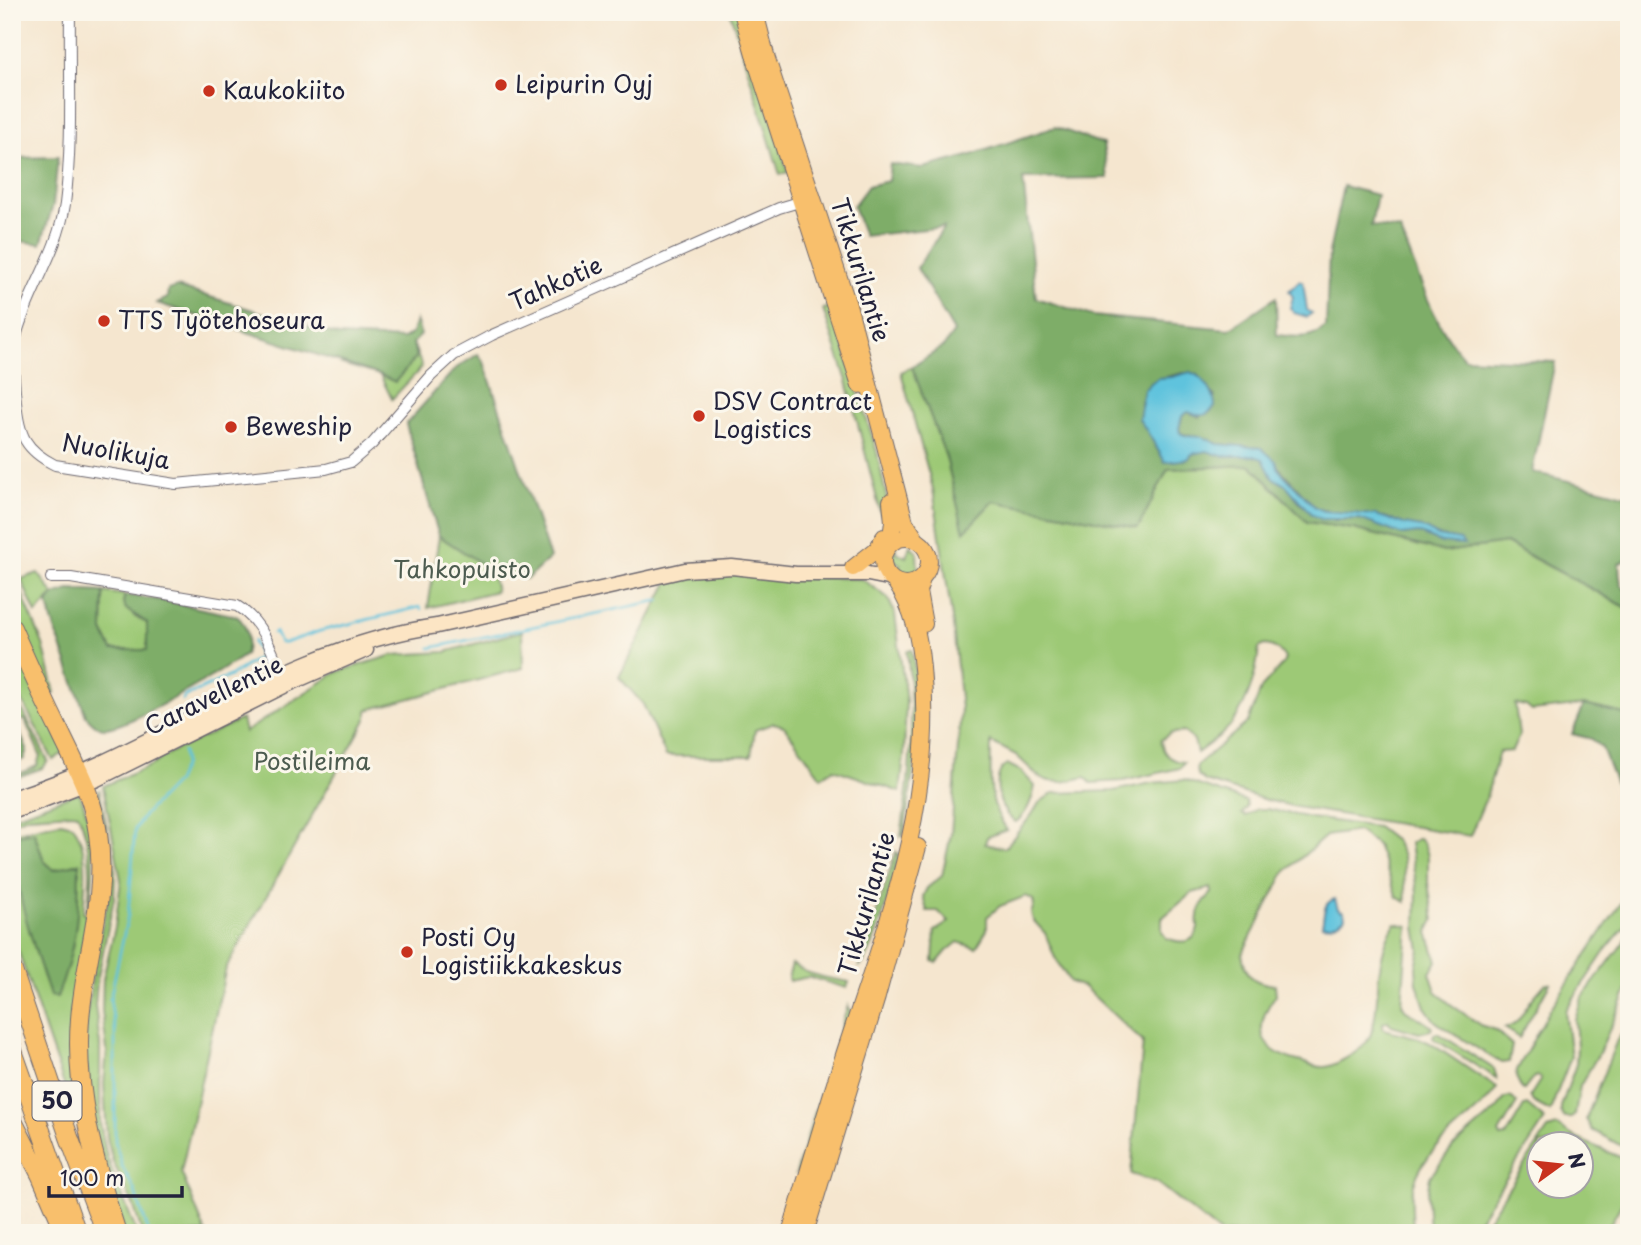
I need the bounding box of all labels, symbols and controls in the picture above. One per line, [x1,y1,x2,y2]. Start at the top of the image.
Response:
place label: Leipurin Oyj [515,65,653,101]
place label: Kaukokiito [223,71,345,107]
marker: Leipurin Oyj [493,77,509,93]
marker: Kaukokiito [201,83,217,99]
street label: Tikkurilantie [823,193,901,346]
street label: Tahkotie [503,246,607,319]
place label: TTS Työtehoseura [118,301,325,337]
marker: TTS Työtehoseura [96,313,112,329]
place label: DSV Contract Logistics [713,382,872,446]
place label: Beweship [245,407,352,443]
marker: DSV Contract Logistics [691,408,707,424]
marker: Beweship [223,419,239,435]
street label: Nuolikuja [60,423,173,477]
park label: Tahkopuisto [393,550,531,586]
street label: Caravellentie [138,645,288,743]
park label: Postileima [254,742,370,778]
street label: Tikkurilantie [827,827,903,980]
place label: Posti Oy Logistiikkakeskus [421,918,622,982]
marker: Posti Oy Logistiikkakeskus [399,944,415,960]
road number: 50 [32,1082,82,1120]
north arrow [1526,1130,1596,1200]
text: N [1562,1149,1593,1171]
scale bar [49,1154,182,1198]
text: 100 m [60,1161,124,1193]

